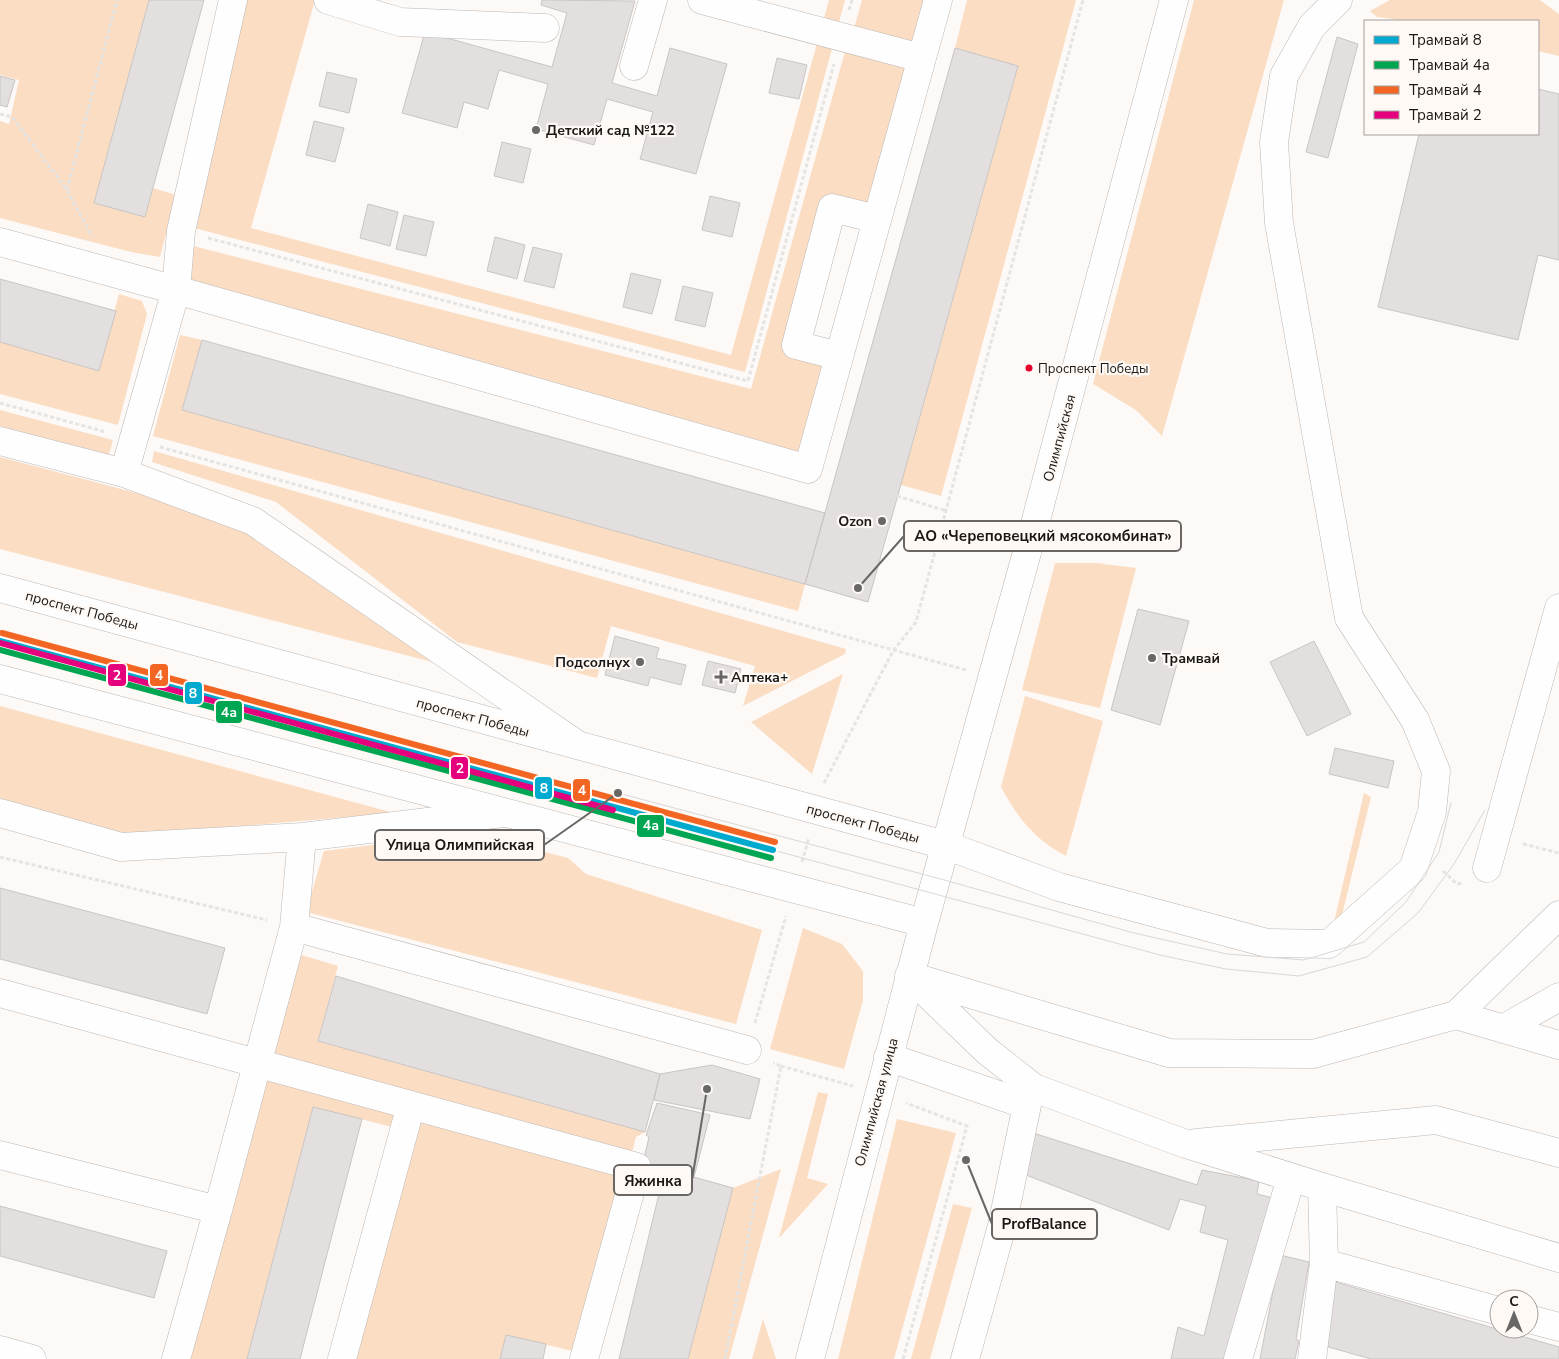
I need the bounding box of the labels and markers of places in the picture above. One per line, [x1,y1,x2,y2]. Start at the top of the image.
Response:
place label: Детский сад №122 [546,121,675,140]
marker: Детский сад №122 [530,124,542,136]
place label: Проспект Победы [1038,360,1148,378]
marker: Проспект Победы [1024,363,1034,373]
place label: Ozon [838,512,872,531]
marker: Ozon [876,515,888,527]
callout: АО «Череповецкий мясокомбинат» [904,521,1181,551]
place label: Трамвай [1162,649,1220,668]
marker: Трамвай [1146,652,1158,664]
place label: Подсолнух [555,653,630,672]
marker: Подсолнух [634,656,646,668]
place label: Аптека+ [731,668,788,687]
marker: Аптека+ [715,671,727,683]
callout: Улица Олимпийская [375,830,544,860]
callout: Яжинка [614,1165,692,1195]
callout: ProfBalance [992,1209,1097,1239]

